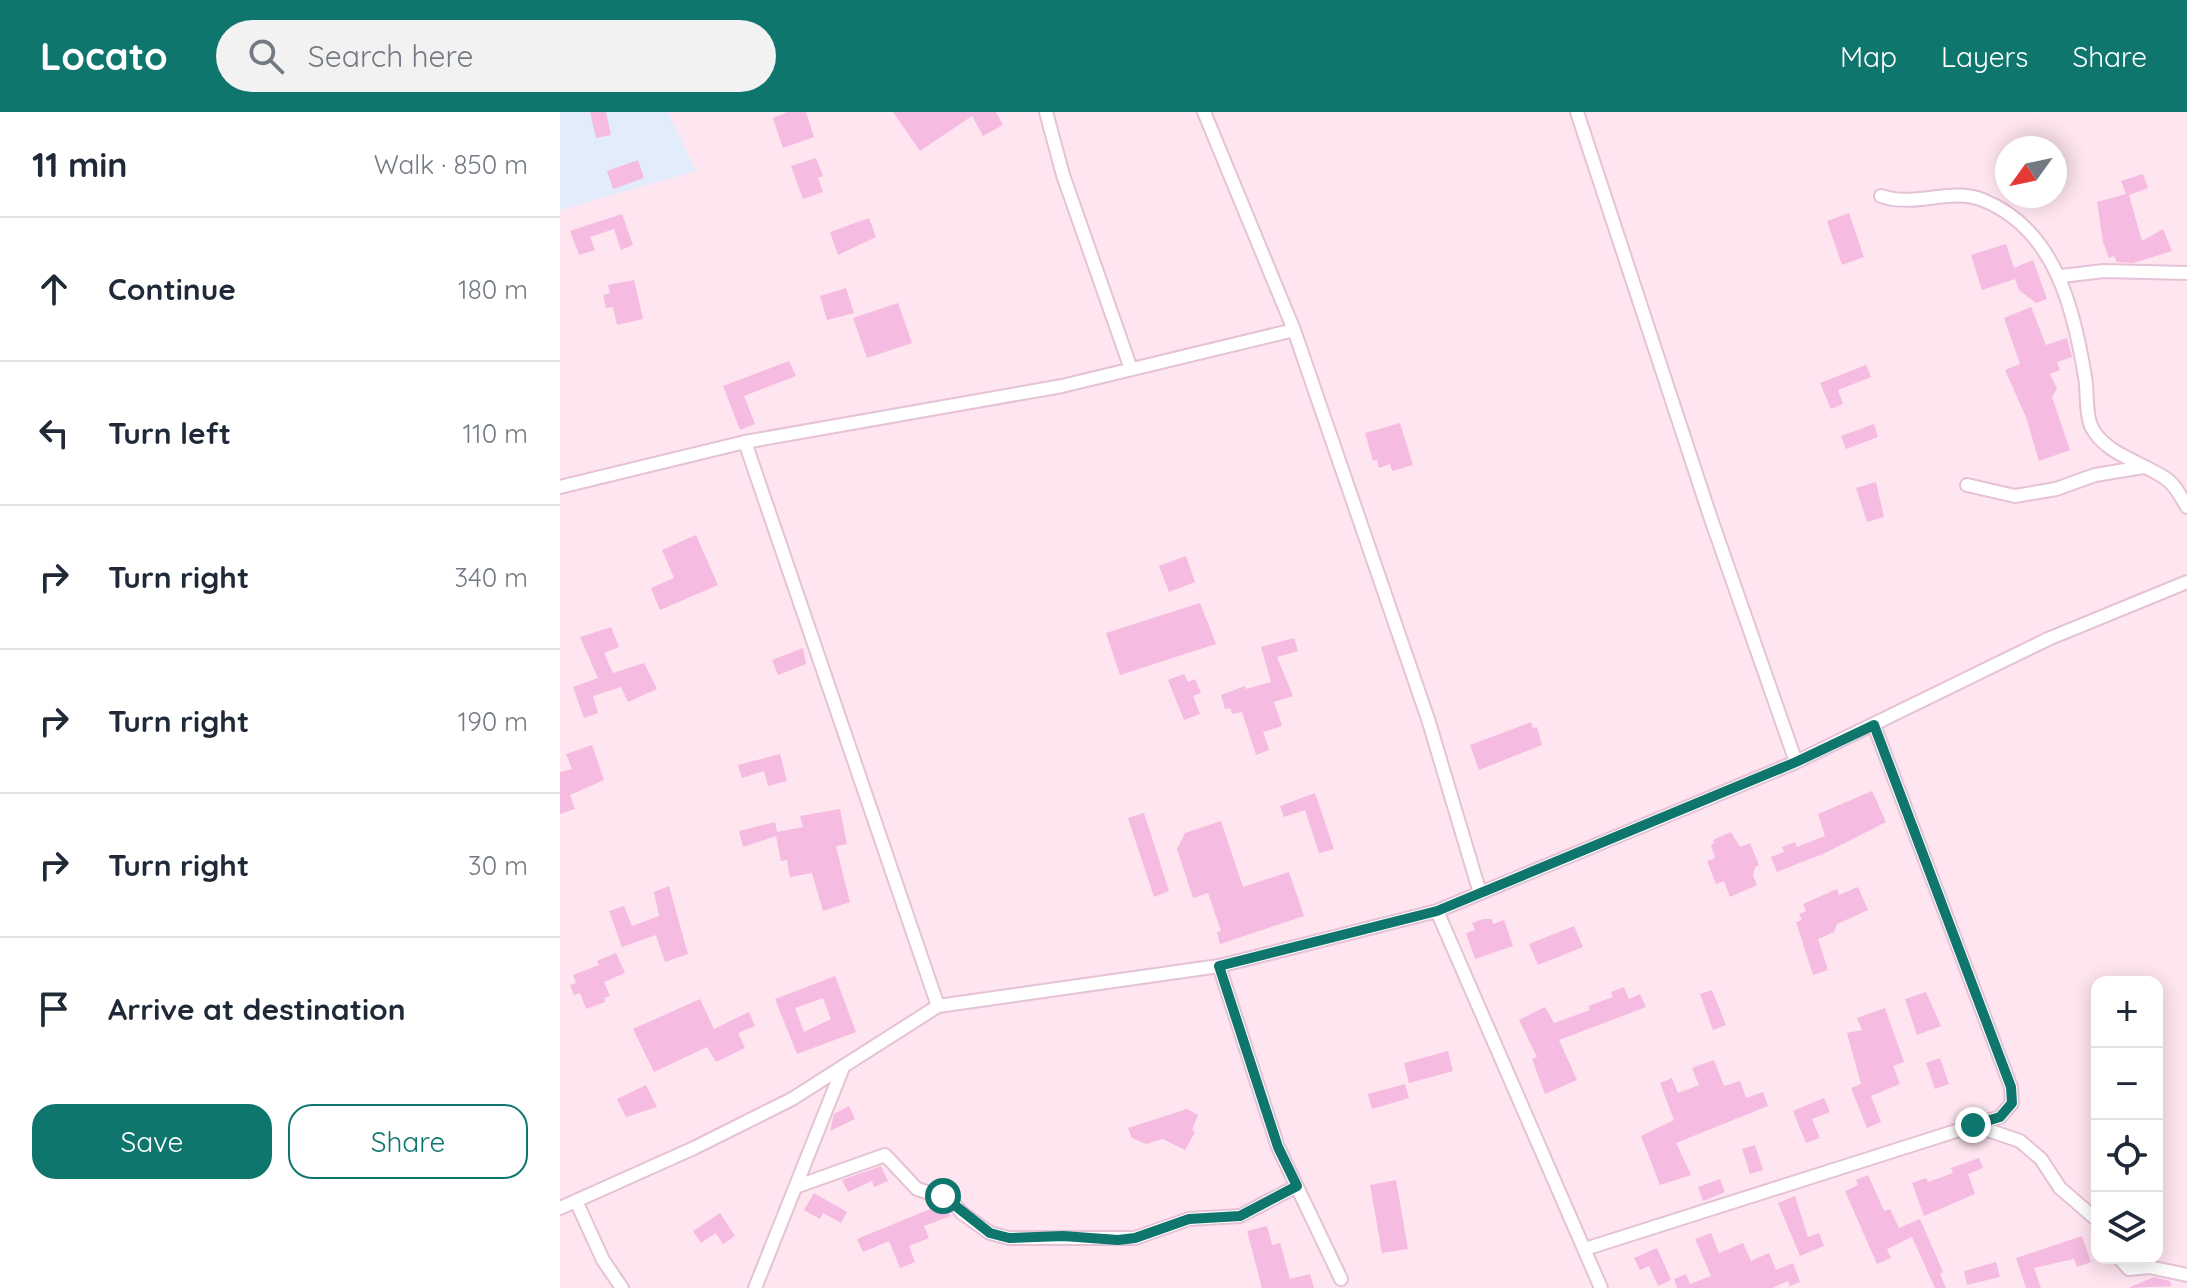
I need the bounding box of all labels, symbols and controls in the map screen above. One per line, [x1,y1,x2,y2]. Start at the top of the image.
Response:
search box [216,20,776,92]
text: Locato [40,32,168,80]
icon: search [244,34,288,78]
text: Search here [308,37,473,75]
text: Map [1840,39,1897,74]
text: Layers [1941,39,2028,74]
text: Share [2072,39,2147,74]
north arrow [1995,136,2067,208]
text: 11 min [32,143,128,186]
text: Walk · 850 m [374,148,528,181]
icon: ahead [32,267,76,311]
text: Continue [108,270,236,308]
text: 180 m [458,273,528,306]
icon: left [32,411,76,455]
text: Turn left [108,414,231,452]
text: 110 m [462,417,528,450]
icon: right [32,555,76,599]
text: Turn right [108,558,249,596]
text: 340 m [454,561,528,594]
icon: right [32,699,76,743]
text: Turn right [108,702,249,740]
text: 190 m [458,705,528,738]
icon: right [32,843,76,887]
text: Turn right [108,846,249,884]
text: 30 m [468,849,528,882]
map controls [2091,976,2163,1264]
button: + [2091,976,2163,1048]
icon: arrive [32,987,76,1031]
text: Arrive at destination [108,990,406,1028]
button: − [2091,1048,2163,1120]
button: Save [32,1104,272,1179]
button: Share [288,1104,528,1179]
route end [1955,1107,1991,1143]
button: locate [2091,1120,2163,1192]
route start [925,1178,961,1214]
button: layers [2091,1192,2163,1264]

